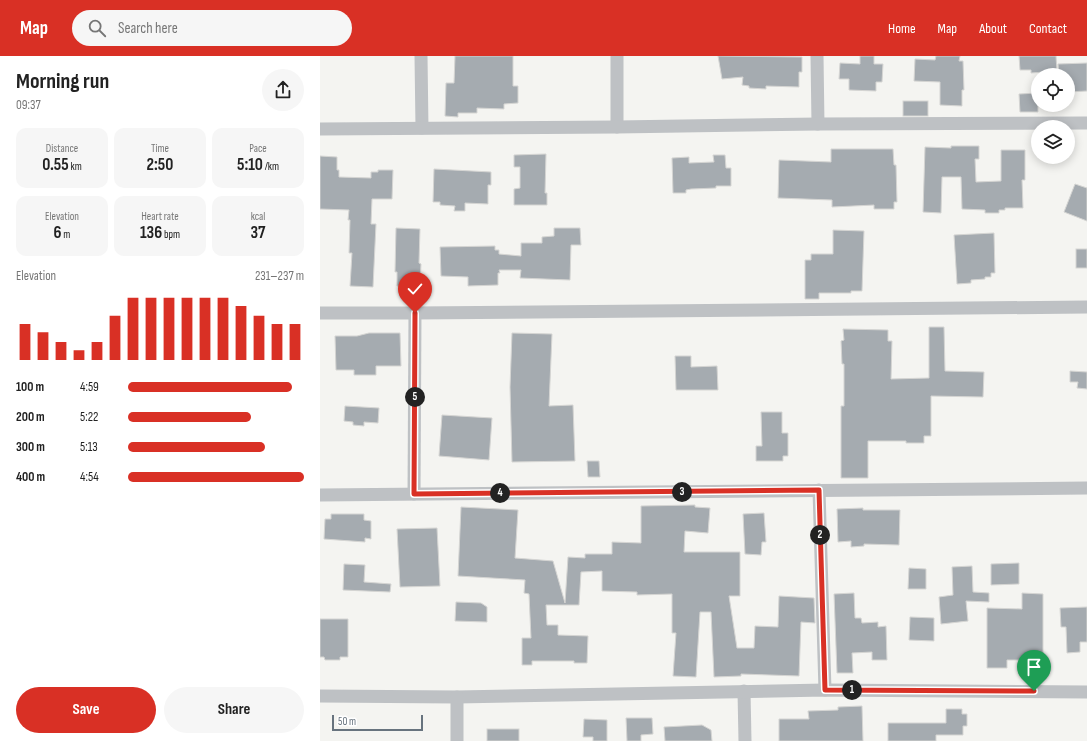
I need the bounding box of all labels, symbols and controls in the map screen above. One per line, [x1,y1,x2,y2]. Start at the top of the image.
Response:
search box [72,10,352,46]
text: Map [20,17,48,40]
icon: search [86,17,108,39]
text: Search here [118,19,178,38]
text: Home [888,20,916,37]
text: Map [938,20,957,37]
text: About [979,20,1007,37]
text: Contact [1029,20,1067,37]
text: Morning run [16,68,109,95]
map controls [1031,68,1075,164]
button: locate [1031,68,1075,112]
button: share [262,69,304,111]
text: 09:37 [16,97,41,113]
button: layers [1031,120,1075,164]
text: Distance [46,142,78,155]
text: Time [151,142,169,155]
text: Pace [249,142,267,155]
text: 0.55 [42,155,69,175]
text: 2:50 [147,155,173,175]
text: 5:10 [237,155,263,175]
text: km [69,160,82,173]
text: /km [263,160,279,173]
text: Elevation [45,210,79,223]
text: Heart rate [141,210,179,223]
text: kcal [251,210,265,223]
text: 6 [54,223,62,243]
text: 136 [140,223,162,243]
text: 37 [250,223,266,243]
text: m [62,228,70,241]
text: bpm [162,228,180,241]
text: Elevation [16,268,56,284]
text: 231–237 m [255,268,304,284]
pin [398,272,432,313]
icon: check [404,278,426,300]
text: 100 m [16,379,44,395]
text: 4:59 [80,379,99,395]
pin: 5 [405,387,425,407]
text: 5 [413,390,417,403]
text: 200 m [16,409,45,425]
text: 5:22 [80,409,98,425]
text: 300 m [16,439,45,455]
text: 5:13 [80,439,98,455]
text: 400 m [16,469,45,485]
text: 4:54 [80,469,99,485]
pin: 3 [672,482,692,502]
pin: 4 [490,483,510,503]
text: 3 [680,485,684,498]
text: 4 [497,486,503,499]
pin: 2 [810,525,830,545]
text: 2 [818,528,822,541]
pin [1017,650,1051,691]
icon: arrive [1023,656,1045,678]
pin: 1 [842,680,862,700]
text: 1 [850,683,854,696]
button: Save [16,687,156,733]
button: Share [164,687,304,733]
scale bar [332,713,423,732]
text: 50 m [338,715,356,728]

